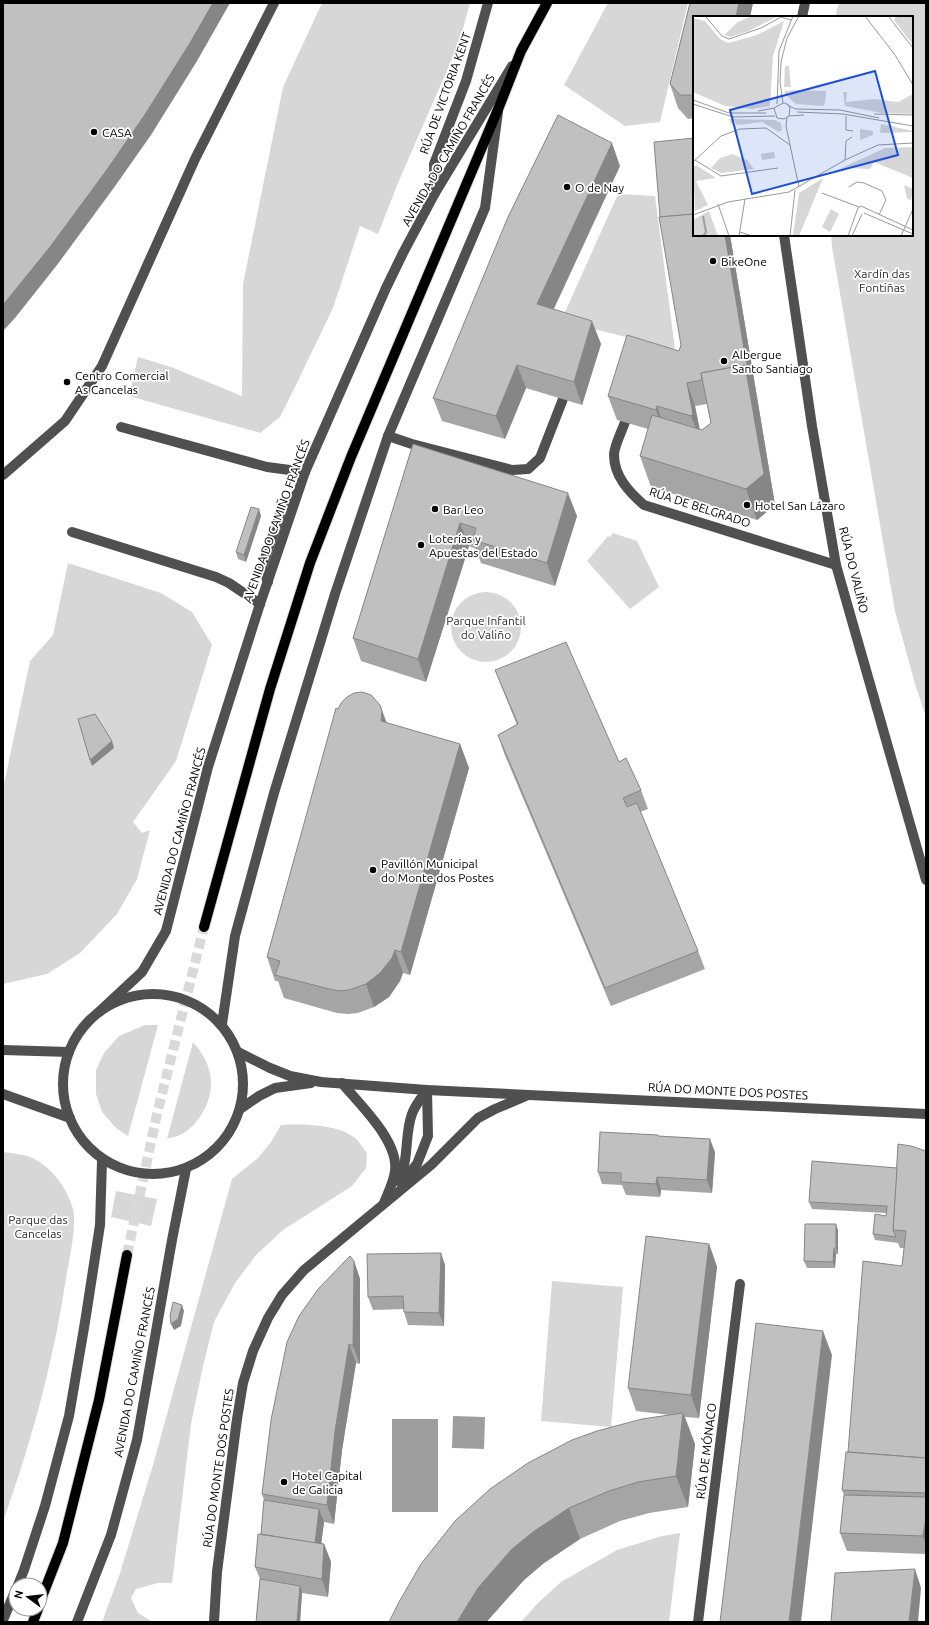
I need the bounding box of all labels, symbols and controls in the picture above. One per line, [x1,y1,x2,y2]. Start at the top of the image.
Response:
inset map [693,16,913,236]
street label: RÚA DE VICTORIA KENT [417,30,473,156]
street label: AVENIDA DO CAMIÑO FRANCÉS [399,72,497,228]
place label: CASA [102,126,132,139]
marker: CASA [89,127,99,137]
place label: O de Nay [575,181,624,194]
marker: O de Nay [562,182,572,192]
place label: BikeOne [721,255,767,268]
marker: BikeOne [708,256,718,266]
park label: Xardín das Fontiñas [854,267,910,294]
place label: Albergue Santo Santiago [732,348,813,375]
marker: Albergue Santo Santiago [719,356,729,366]
place label: Centro Comercial As Cancelas [75,369,169,396]
marker: Centro Comercial As Cancelas [62,377,72,387]
street label: AVENIDA DO CAMIÑO FRANCÉS [240,437,312,605]
street label: RÚA DE BELGRADO [648,485,752,529]
place label: Hotel San Lázaro [755,499,845,512]
marker: Hotel San Lázaro [742,500,752,510]
place label: Bar Leo [443,503,484,516]
marker: Bar Leo [430,504,440,514]
street label: RÚA DO VALIÑO [837,525,871,615]
place label: Loterías y Apuestas del Estado [429,532,538,559]
marker: Loterías y Apuestas del Estado [416,540,426,550]
park label: Parque Infantil do Valiño [446,614,526,641]
street label: AVENIDA DO CAMIÑO FRANCÉS [150,746,208,916]
place label: Pavillón Municipal do Monte dos Postes [381,857,494,884]
marker: Pavillón Municipal do Monte dos Postes [368,865,378,875]
street label: RÚA DO MONTE DOS POSTES [648,1080,808,1102]
park label: Parque das Cancelas [8,1213,68,1240]
street label: AVENIDA DO CAMIÑO FRANCÉS [111,1286,157,1458]
street label: RÚA DO MONTE DOS POSTES [200,1388,236,1548]
street label: RÚA DE MÓNACO [694,1402,718,1500]
place label: Hotel Capital de Galicia [292,1469,362,1496]
marker: Hotel Capital de Galicia [279,1477,289,1487]
north arrow [8,1577,48,1617]
text: N [11,1589,25,1600]

